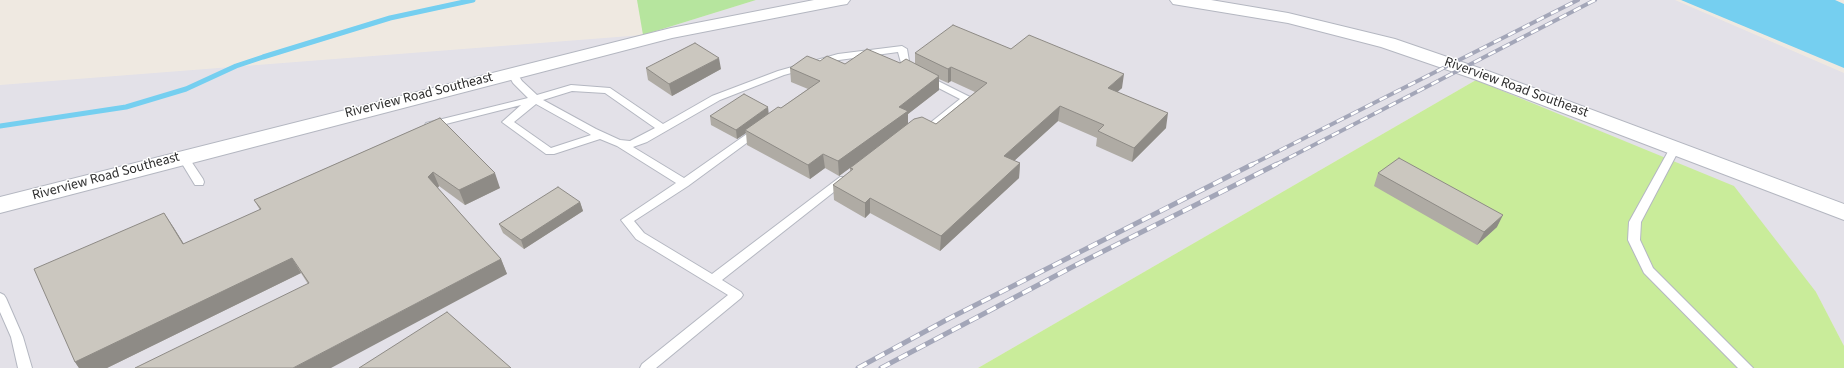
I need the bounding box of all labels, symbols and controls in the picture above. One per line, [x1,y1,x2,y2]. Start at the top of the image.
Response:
street label: Riverview Road Southeast [1442,54,1590,122]
street label: Riverview Road Southeast [343,69,495,123]
street label: Riverview Road Southeast [30,149,182,205]

